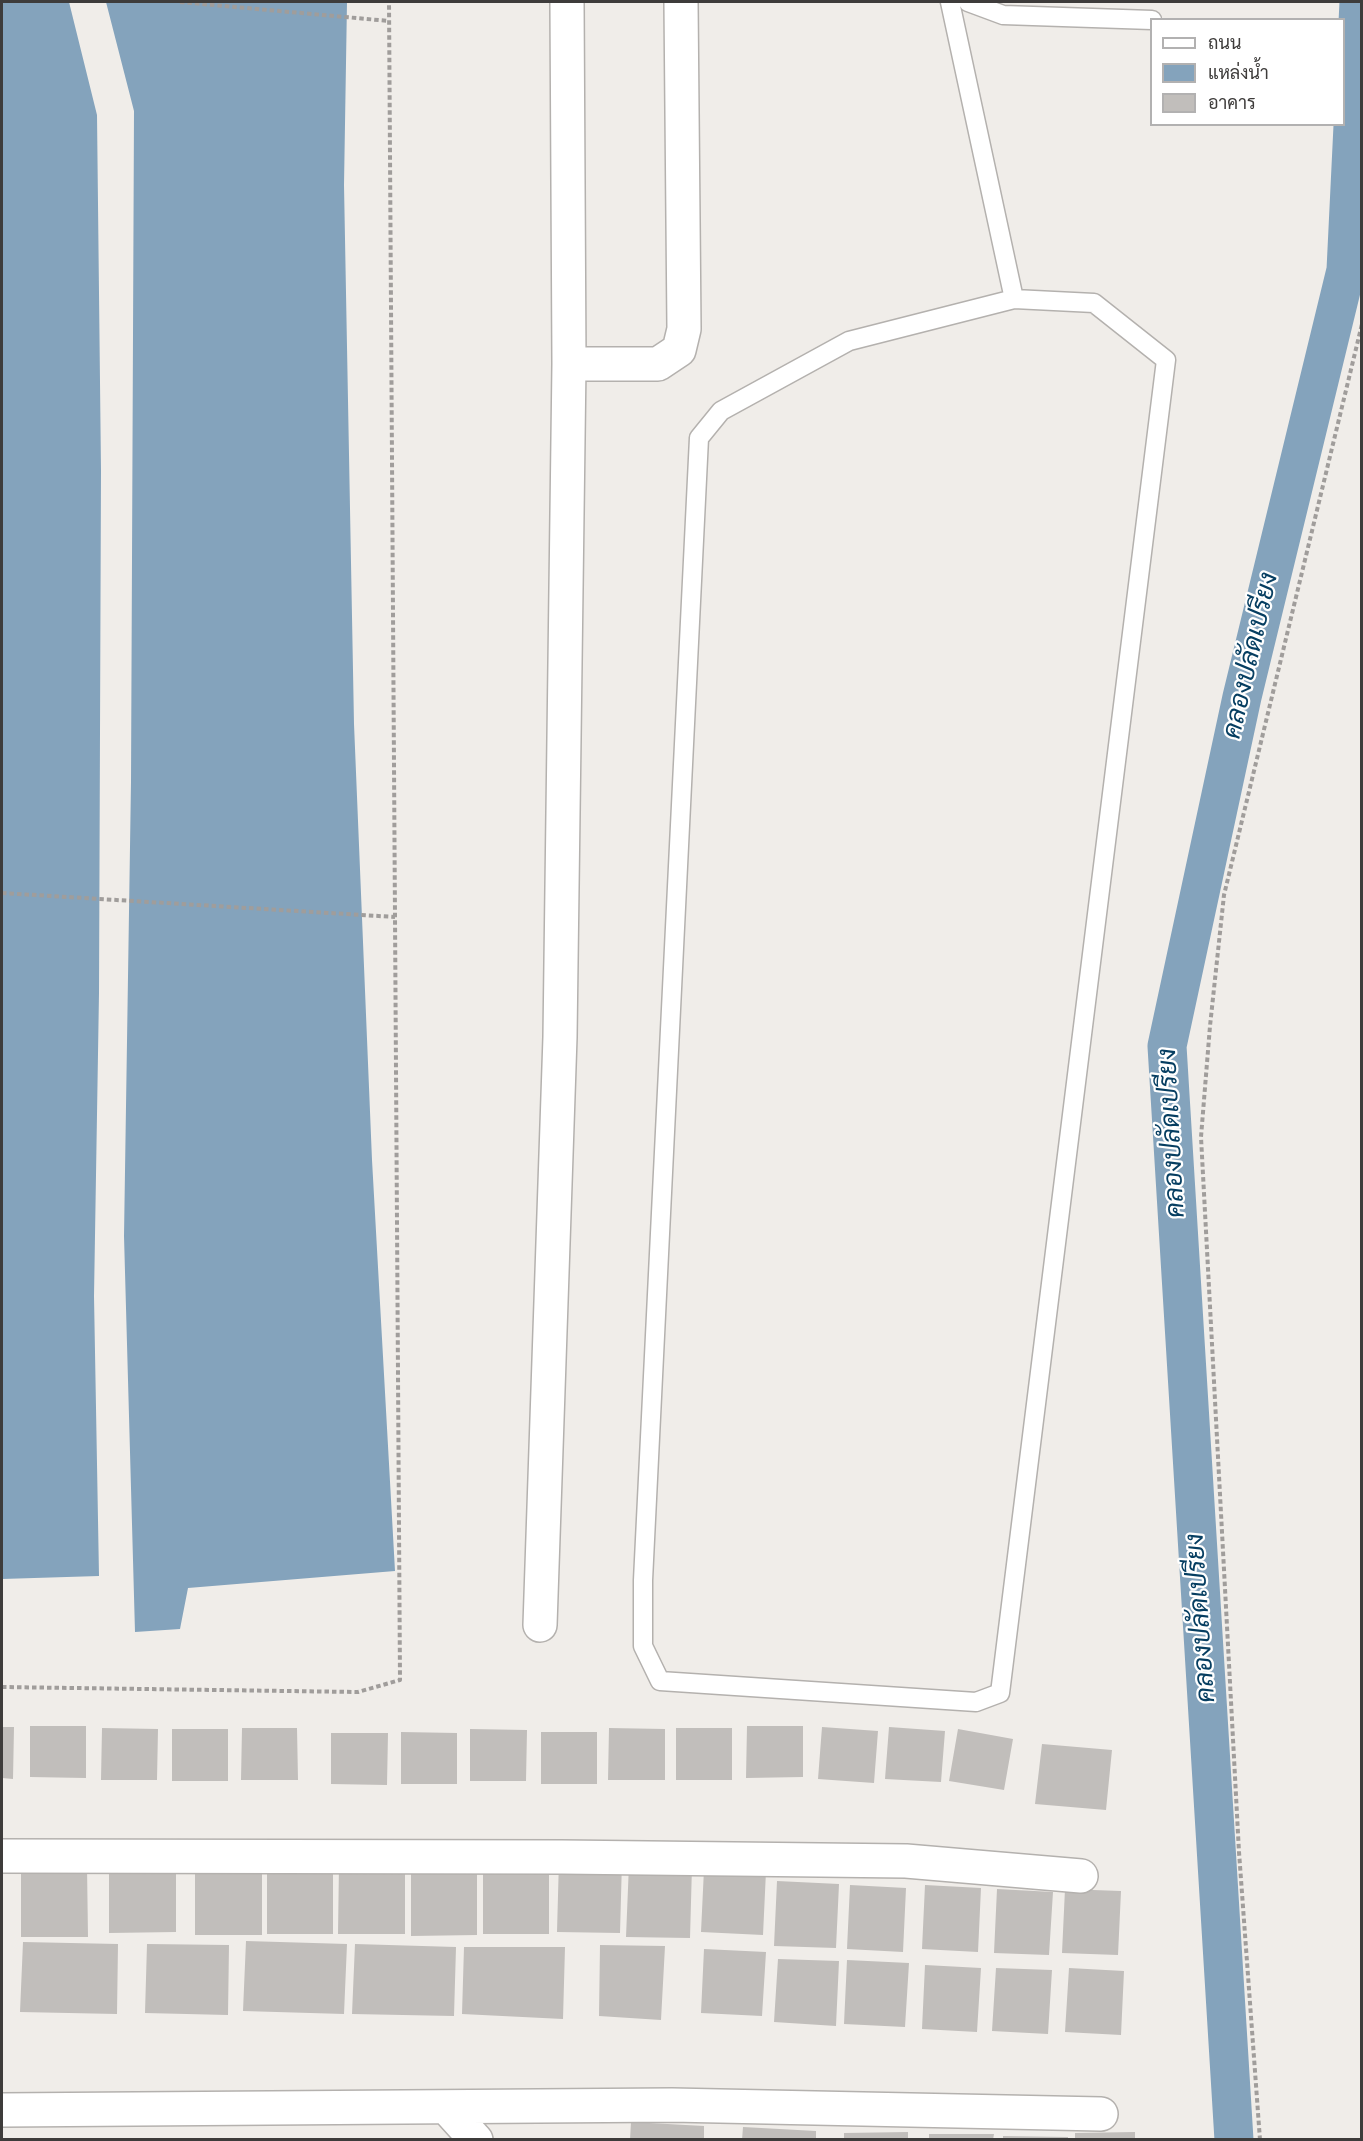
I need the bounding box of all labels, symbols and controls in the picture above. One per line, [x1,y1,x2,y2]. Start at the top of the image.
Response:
legend [1150,18,1345,126]
text: ถนน [1208,30,1241,56]
text: แหล่งน้ำ [1208,60,1269,86]
text: อาคาร [1208,90,1256,116]
water label: คลองปลัดเปรียง [1218,570,1286,742]
water label: คลองปลัดเปรียง [1153,1047,1193,1219]
water label: คลองปลัดเปรียง [1181,1532,1223,1704]

